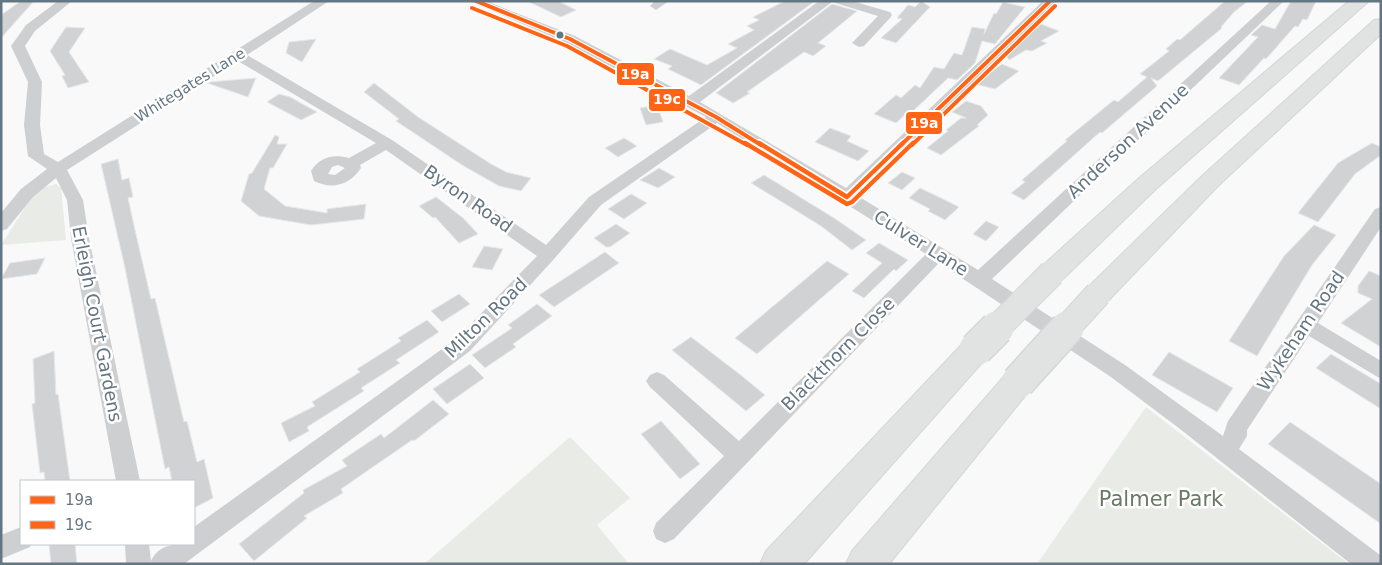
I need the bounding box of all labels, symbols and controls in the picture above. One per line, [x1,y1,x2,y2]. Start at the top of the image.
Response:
unlabelled marker [555,30,565,40]
street label: Whitegates Lane [132,44,248,126]
line badge: 19a [616,62,655,86]
text: 19a [621,66,649,82]
street label: Anderson Avenue [1063,79,1193,202]
line badge: 19c [648,88,686,112]
text: 19c [653,91,681,107]
line badge: 19a [905,111,943,135]
text: 19a [910,115,938,131]
street label: Byron Road [420,160,517,237]
street label: Culver Lane [870,205,972,280]
street label: Erleigh Court Gardens [68,224,127,424]
street label: Wykeham Road [1253,267,1348,395]
street label: Milton Road [440,273,531,362]
street label: Blackthorn Close [777,293,899,415]
legend [20,480,195,545]
park label: Palmer Park [1099,487,1224,511]
text: 19a [65,491,93,509]
text: 19c [65,516,92,534]

